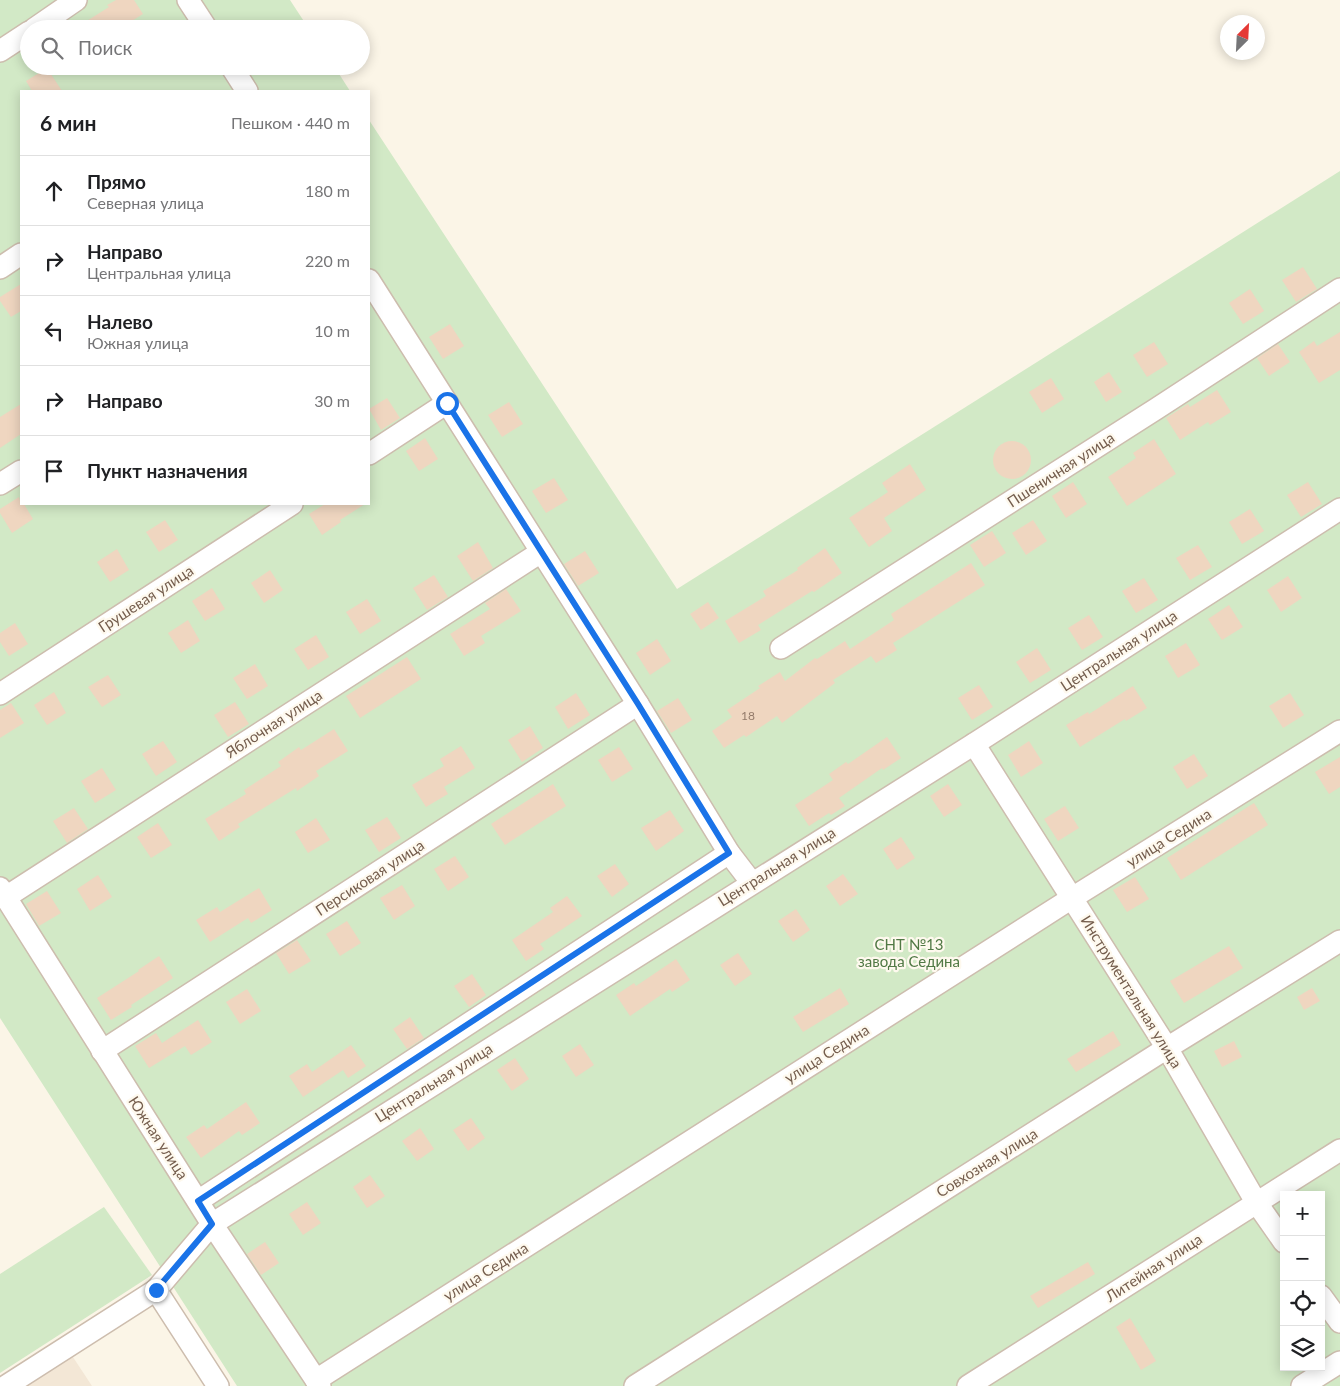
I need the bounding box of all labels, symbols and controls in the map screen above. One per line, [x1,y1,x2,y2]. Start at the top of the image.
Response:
north arrow [1220,15,1265,60]
search box [20,20,370,75]
icon: search [38,34,66,62]
text: Поиск [78,36,132,59]
text: 6 мин [40,110,97,135]
text: Пешком · 440 m [231,113,350,132]
text: Прямо [87,170,146,193]
icon: ahead [40,177,68,205]
text: 180 m [305,181,350,200]
text: Северная улица [87,193,204,212]
text: Направо [87,240,163,263]
icon: right [40,247,68,275]
text: 220 m [305,251,350,270]
text: Центральная улица [87,263,231,282]
text: Налево [87,310,153,333]
icon: left [40,317,68,345]
text: 10 m [314,321,350,340]
text: Южная улица [87,333,189,352]
icon: right [40,387,68,415]
text: Направо [87,389,163,412]
text: 30 m [314,391,350,410]
route start [436,392,459,415]
street label: Пшеничная улица [1004,428,1117,511]
icon: arrive [40,457,68,485]
text: Пункт назначения [87,459,248,482]
street label: Грушевая улица [95,561,196,636]
street label: Центральная улица [1057,606,1180,695]
street label: Яблочная улица [221,685,325,762]
house number: 18 [741,708,755,723]
street label: улица Седина [1123,804,1214,870]
street label: Центральная улица [714,823,839,910]
street label: Персиковая улица [312,835,427,919]
street label: Инструментальная улица [1077,912,1186,1071]
park label: СНТ №13 завода Седина [858,935,960,970]
street label: улица Седина [781,1020,872,1086]
street label: Центральная улица [371,1039,496,1126]
street label: Южная улица [125,1093,192,1182]
street label: Совхозная улица [933,1124,1040,1201]
map controls [1280,1191,1325,1371]
button: + [1280,1191,1325,1236]
street label: Литейная улица [1101,1229,1205,1306]
button: − [1280,1236,1325,1281]
street label: улица Седина [440,1238,531,1304]
route end [145,1279,168,1302]
button: locate [1280,1281,1325,1326]
button: layers [1280,1326,1325,1371]

